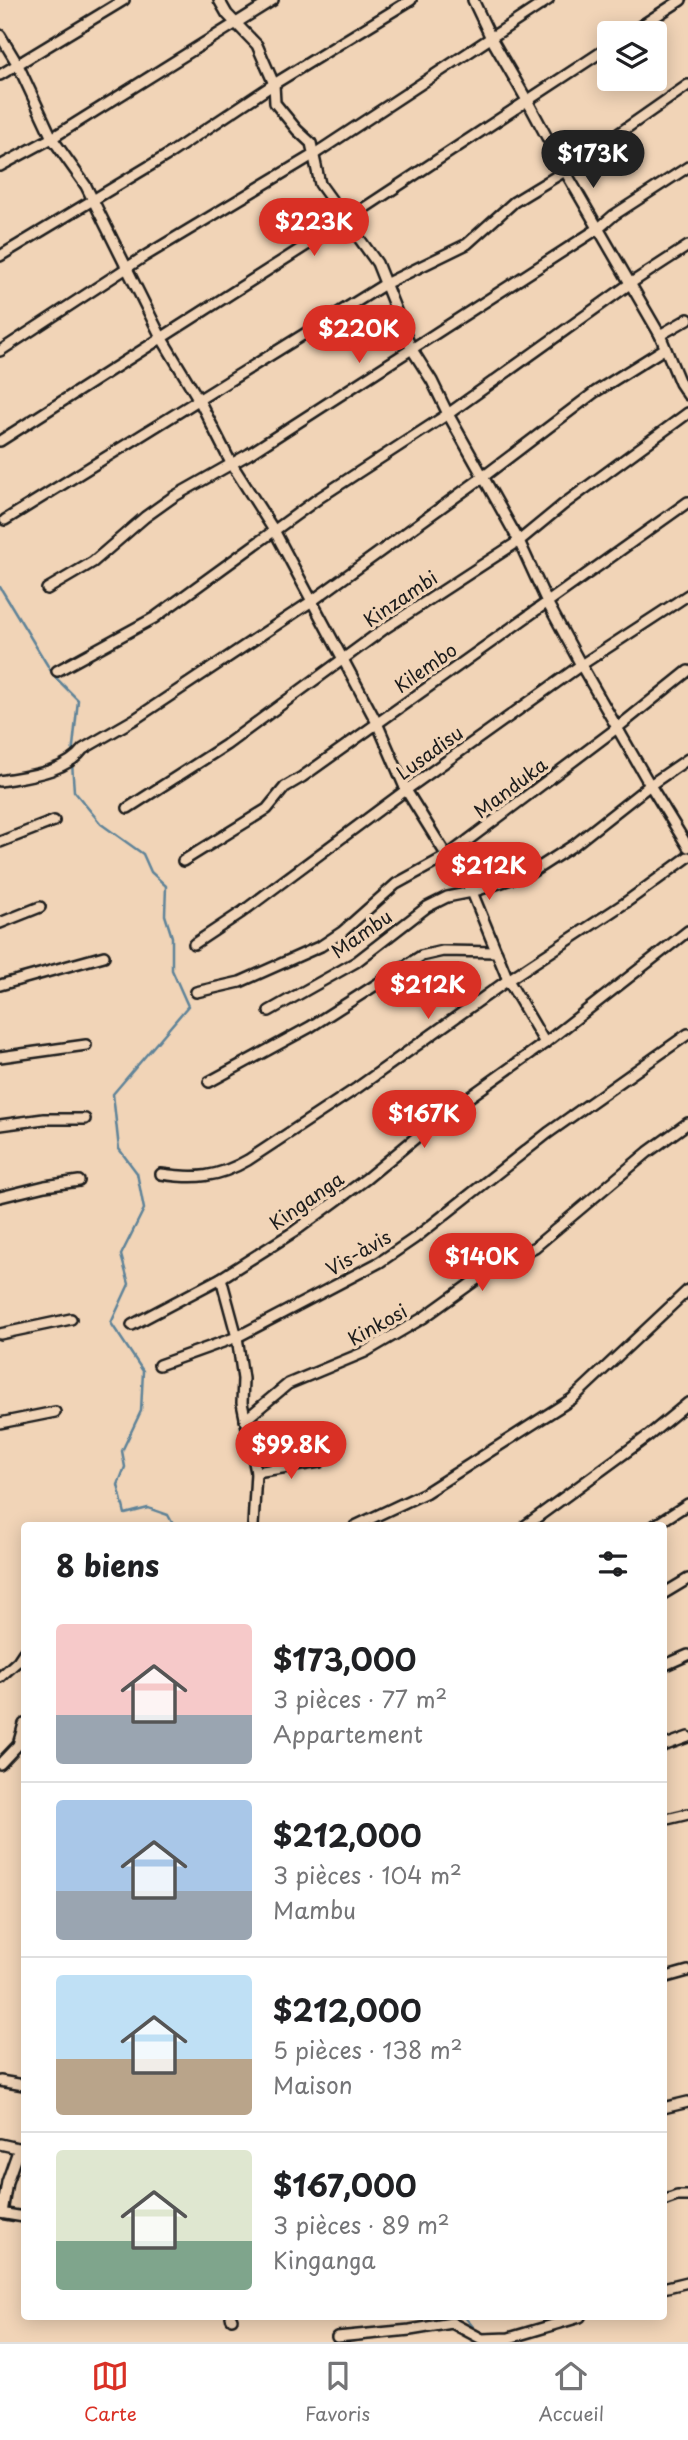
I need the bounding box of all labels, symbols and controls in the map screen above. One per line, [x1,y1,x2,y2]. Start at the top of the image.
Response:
map controls [597,21,667,91]
button: layers [597,21,667,91]
pin: $173K [544,130,642,190]
text: $173K [557,135,629,170]
pin: $223K [265,198,363,258]
text: $223K [275,203,353,238]
pin: $220K [310,306,408,365]
text: $220K [319,310,399,345]
street label: Kinzambi [357,563,443,633]
street label: Kilembo [388,635,462,699]
street label: Lusadisu [390,718,468,786]
street label: Manduka [467,750,553,824]
pin: $212K [440,842,538,902]
text: $212K [451,847,527,882]
street label: Mambu [325,902,397,964]
pin: $212K [379,962,477,1021]
text: $212K [390,966,466,1001]
pin: $167K [375,1090,473,1150]
text: $167K [388,1095,460,1130]
street label: Kinganga [263,1164,349,1236]
street label: Vis-àvis [320,1222,396,1282]
pin: $140K [433,1234,531,1293]
text: $140K [445,1238,519,1273]
street label: Kinkosi [342,1296,412,1352]
pin: $99.8K [234,1422,348,1481]
text: $99.8K [251,1426,331,1461]
text: 8 biens [56,1542,159,1587]
icon: filters [594,1545,632,1583]
text: $173,000 [273,1636,416,1681]
icon: home [112,1652,196,1736]
text: 3 pièces · 77 m² [273,1681,447,1716]
text: Appartement [273,1716,423,1751]
text: $212,000 [273,1812,422,1857]
icon: home [112,1828,196,1912]
text: 3 pièces · 104 m² [273,1857,462,1892]
text: Mambu [273,1892,356,1927]
text: $212,000 [273,1987,422,2032]
icon: home [112,2003,196,2087]
text: 5 pièces · 138 m² [273,2032,463,2067]
text: Maison [273,2067,353,2102]
text: $167,000 [273,2162,417,2207]
icon: home [112,2178,196,2262]
text: 3 pièces · 89 m² [273,2207,450,2242]
text: Kinganga [273,2242,376,2277]
tab: Carte [84,2357,137,2427]
tab: Favoris [305,2357,370,2427]
tab: Accueil [538,2357,604,2427]

